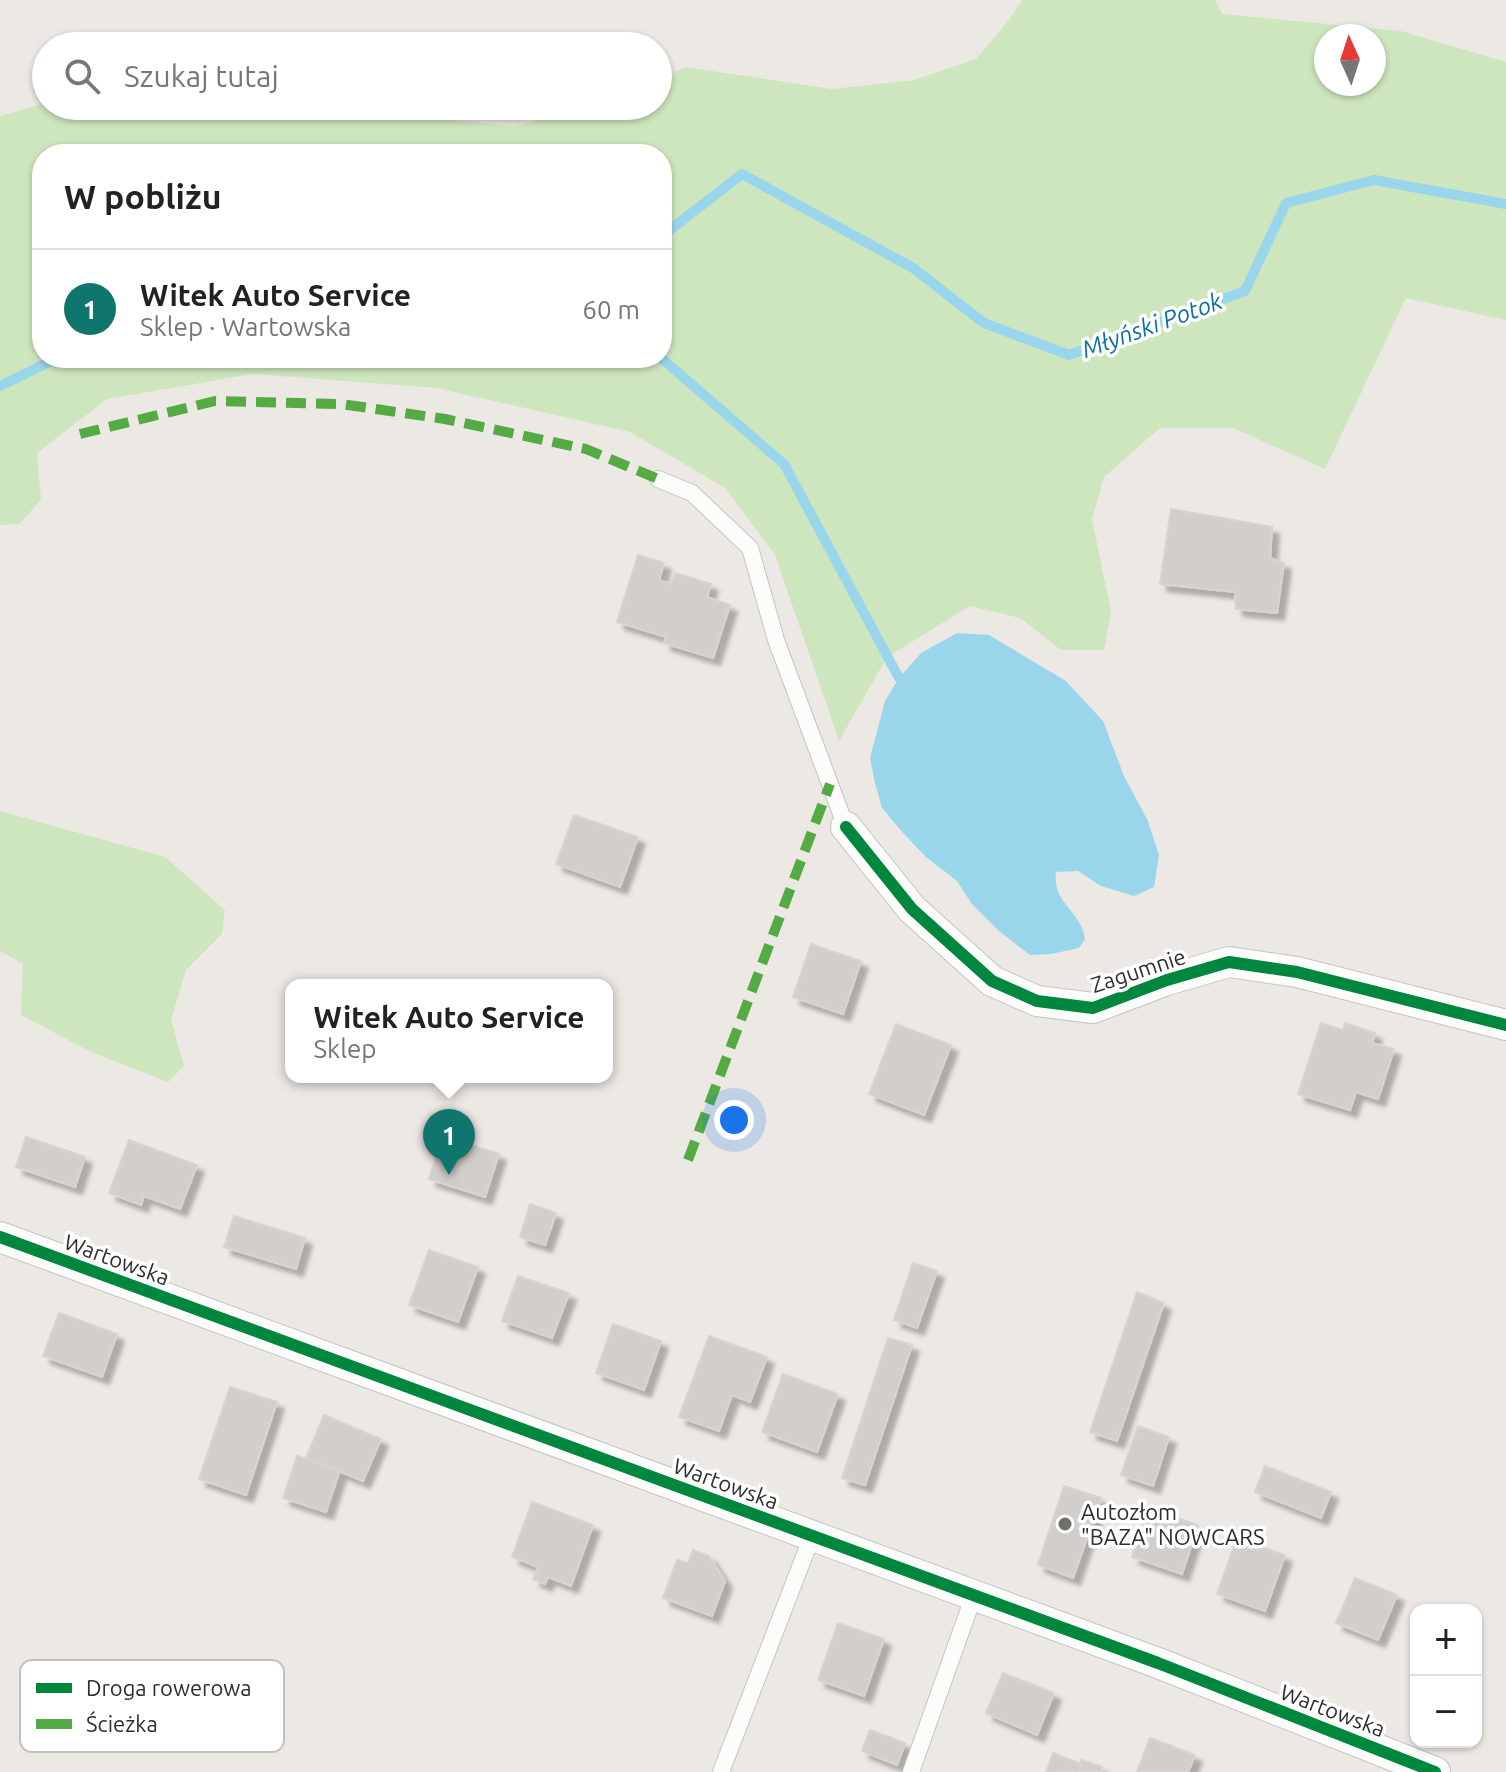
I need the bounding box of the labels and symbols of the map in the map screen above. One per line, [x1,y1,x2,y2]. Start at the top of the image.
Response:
north arrow [1314,24,1386,96]
water label: Młyński Potok [1078,287,1227,363]
street label: Zagumnie [1088,943,1188,997]
your location [714,1100,754,1140]
pin: 1 [423,1109,475,1175]
street label: Wartowska [61,1228,173,1290]
street label: Wartowska [670,1452,782,1514]
place label: Autozłom "BAZA" NOWCARS [1081,1499,1265,1549]
marker: Autozłom "BAZA" NOWCARS [1056,1515,1074,1533]
legend [20,1660,284,1752]
text: Droga rowerowa [86,1675,252,1700]
street label: Wartowska [1277,1679,1389,1741]
text: Ścieżka [86,1710,158,1736]

